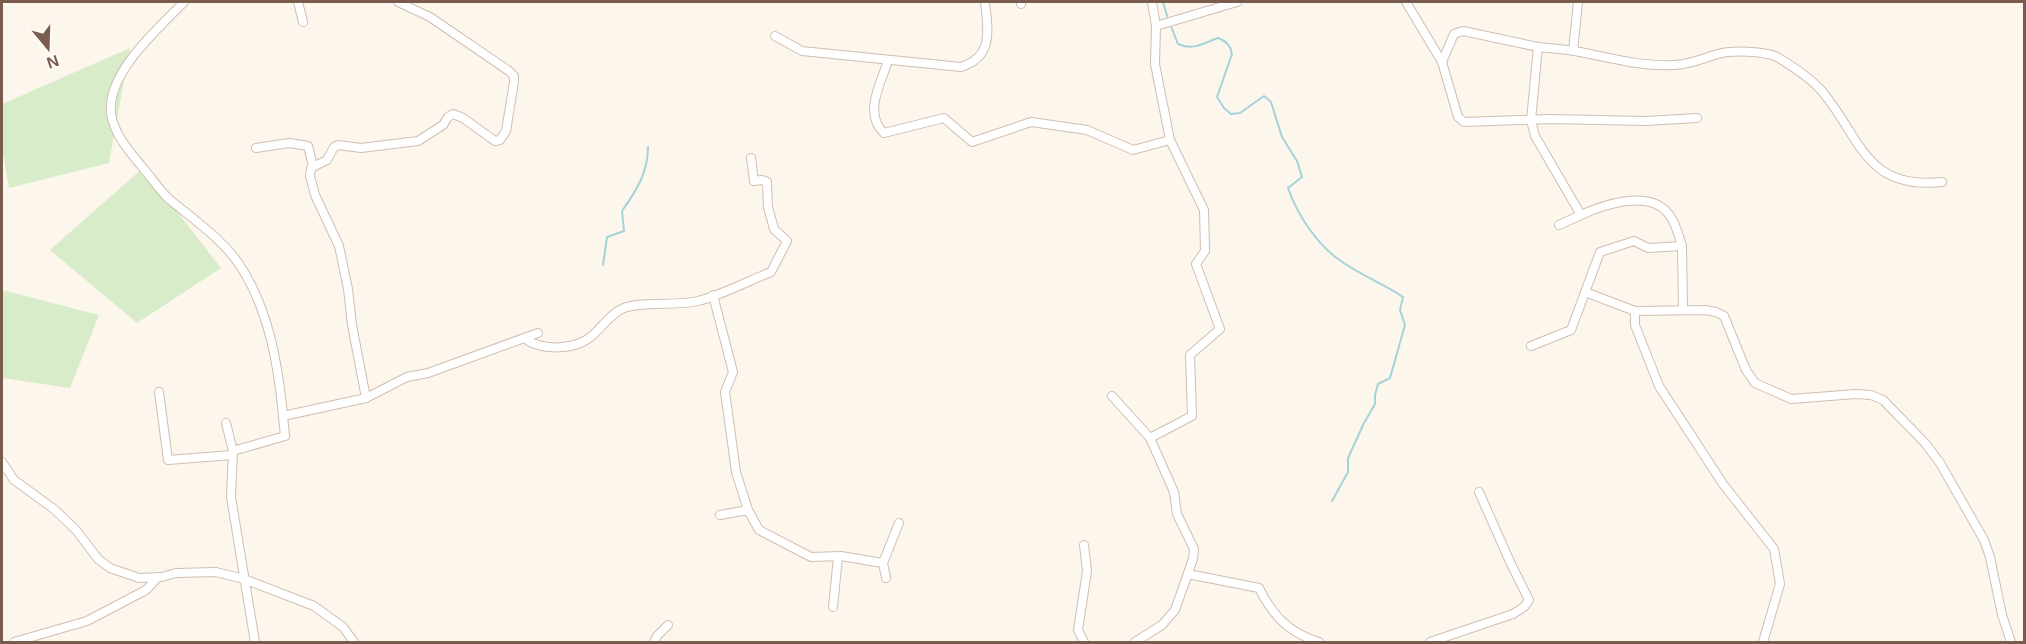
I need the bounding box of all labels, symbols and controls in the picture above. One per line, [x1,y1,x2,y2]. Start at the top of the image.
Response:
north arrow [18,18,78,78]
text: N [44,52,61,72]

